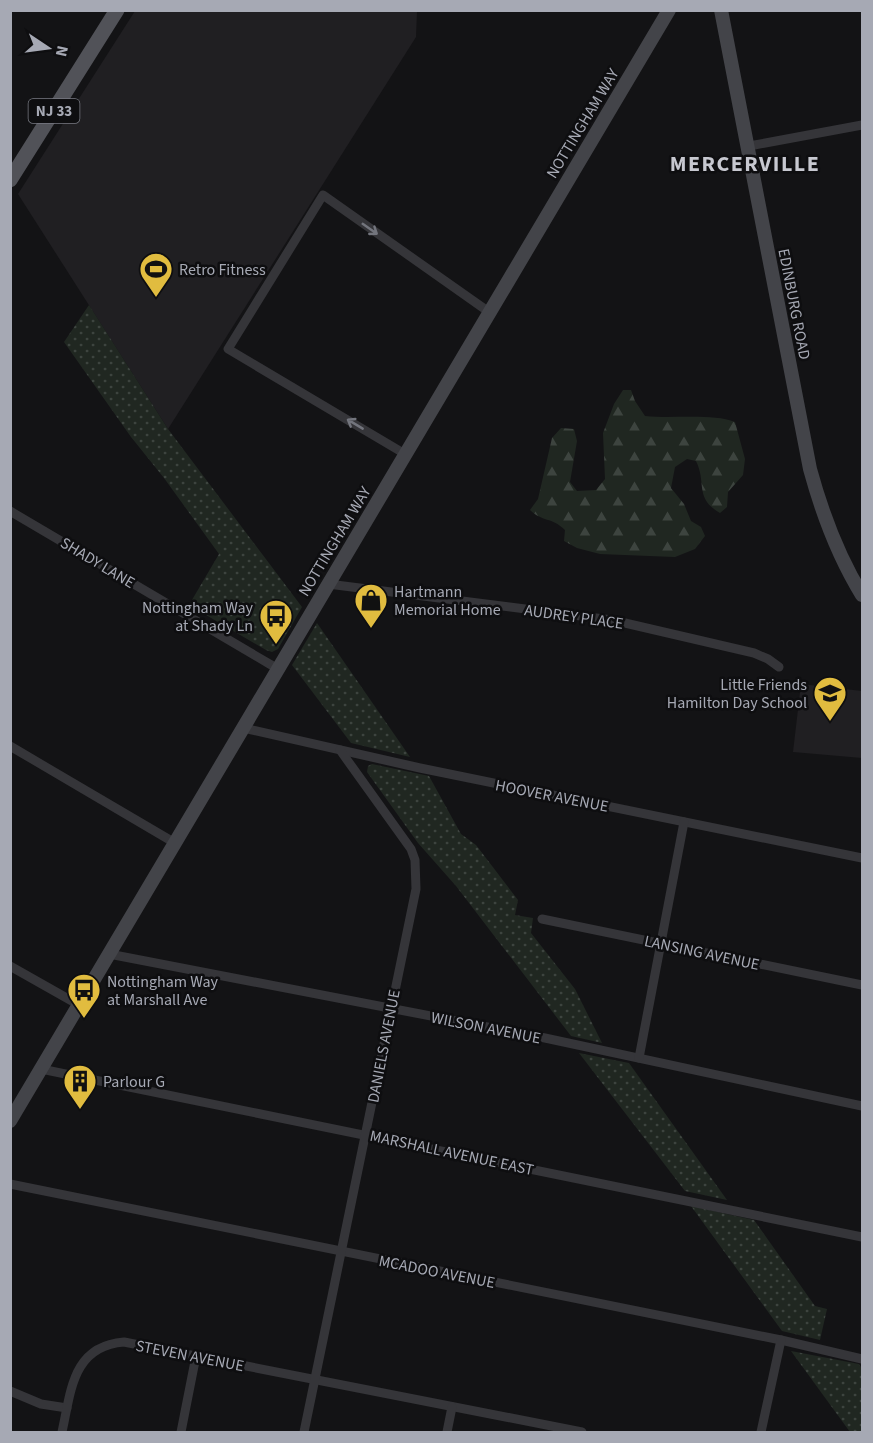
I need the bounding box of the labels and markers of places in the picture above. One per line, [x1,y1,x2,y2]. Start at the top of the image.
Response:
sports icon: Retro Fitness [138,251,174,298]
place label: Retro Fitness [179,259,266,281]
place label: Hartmann Memorial Home [394,581,501,621]
shop icon: Hartmann Memorial Home [353,582,389,629]
place label: Nottingham Way at Shady Ln [142,597,254,637]
bus stop icon: Nottingham Way at Shady Ln [258,598,294,645]
place label: Little Friends Hamilton Day School [667,674,807,714]
school or university icon: Little Friends Hamilton Day School [812,675,848,722]
place label: Nottingham Way at Marshall Ave [107,971,219,1011]
bus stop icon: Nottingham Way at Marshall Ave [66,972,102,1019]
building icon: Parlour G [62,1063,98,1110]
place label: Parlour G [103,1071,165,1093]

